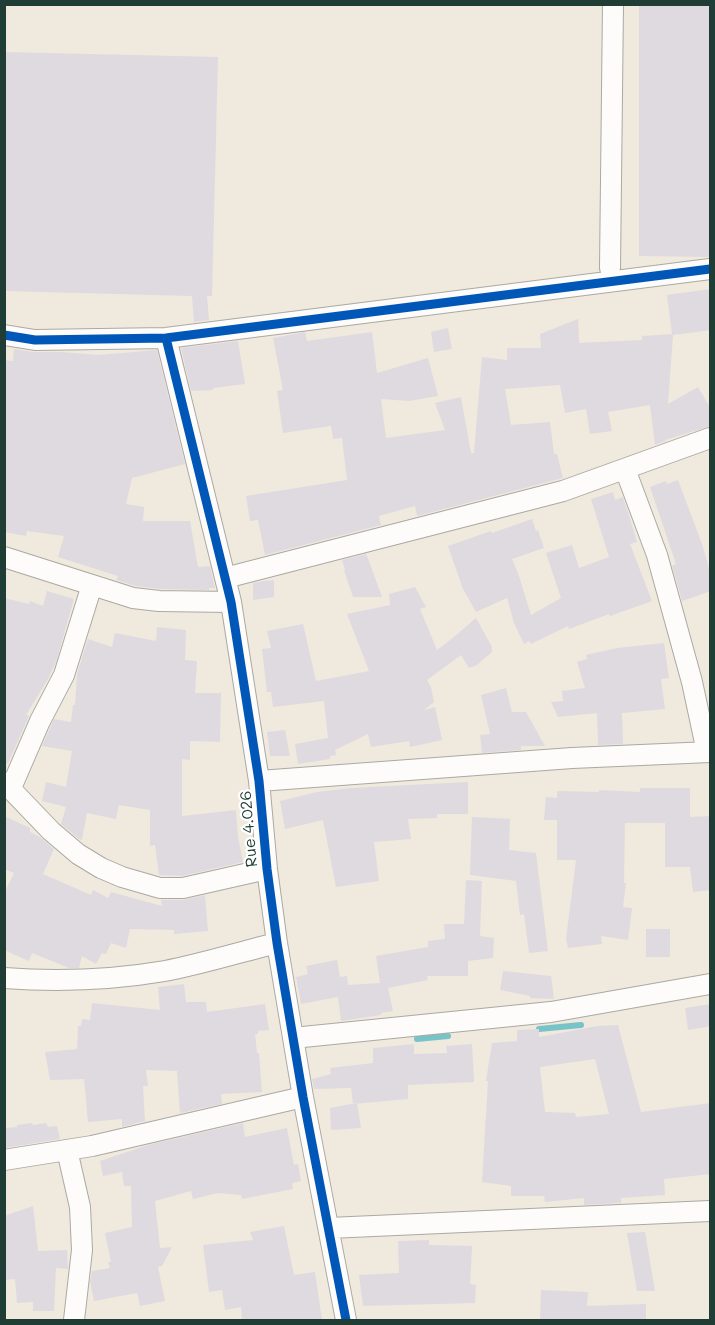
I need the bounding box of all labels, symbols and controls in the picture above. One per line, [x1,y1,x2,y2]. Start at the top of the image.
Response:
street label: Rue 4.026 [236,790,262,868]

